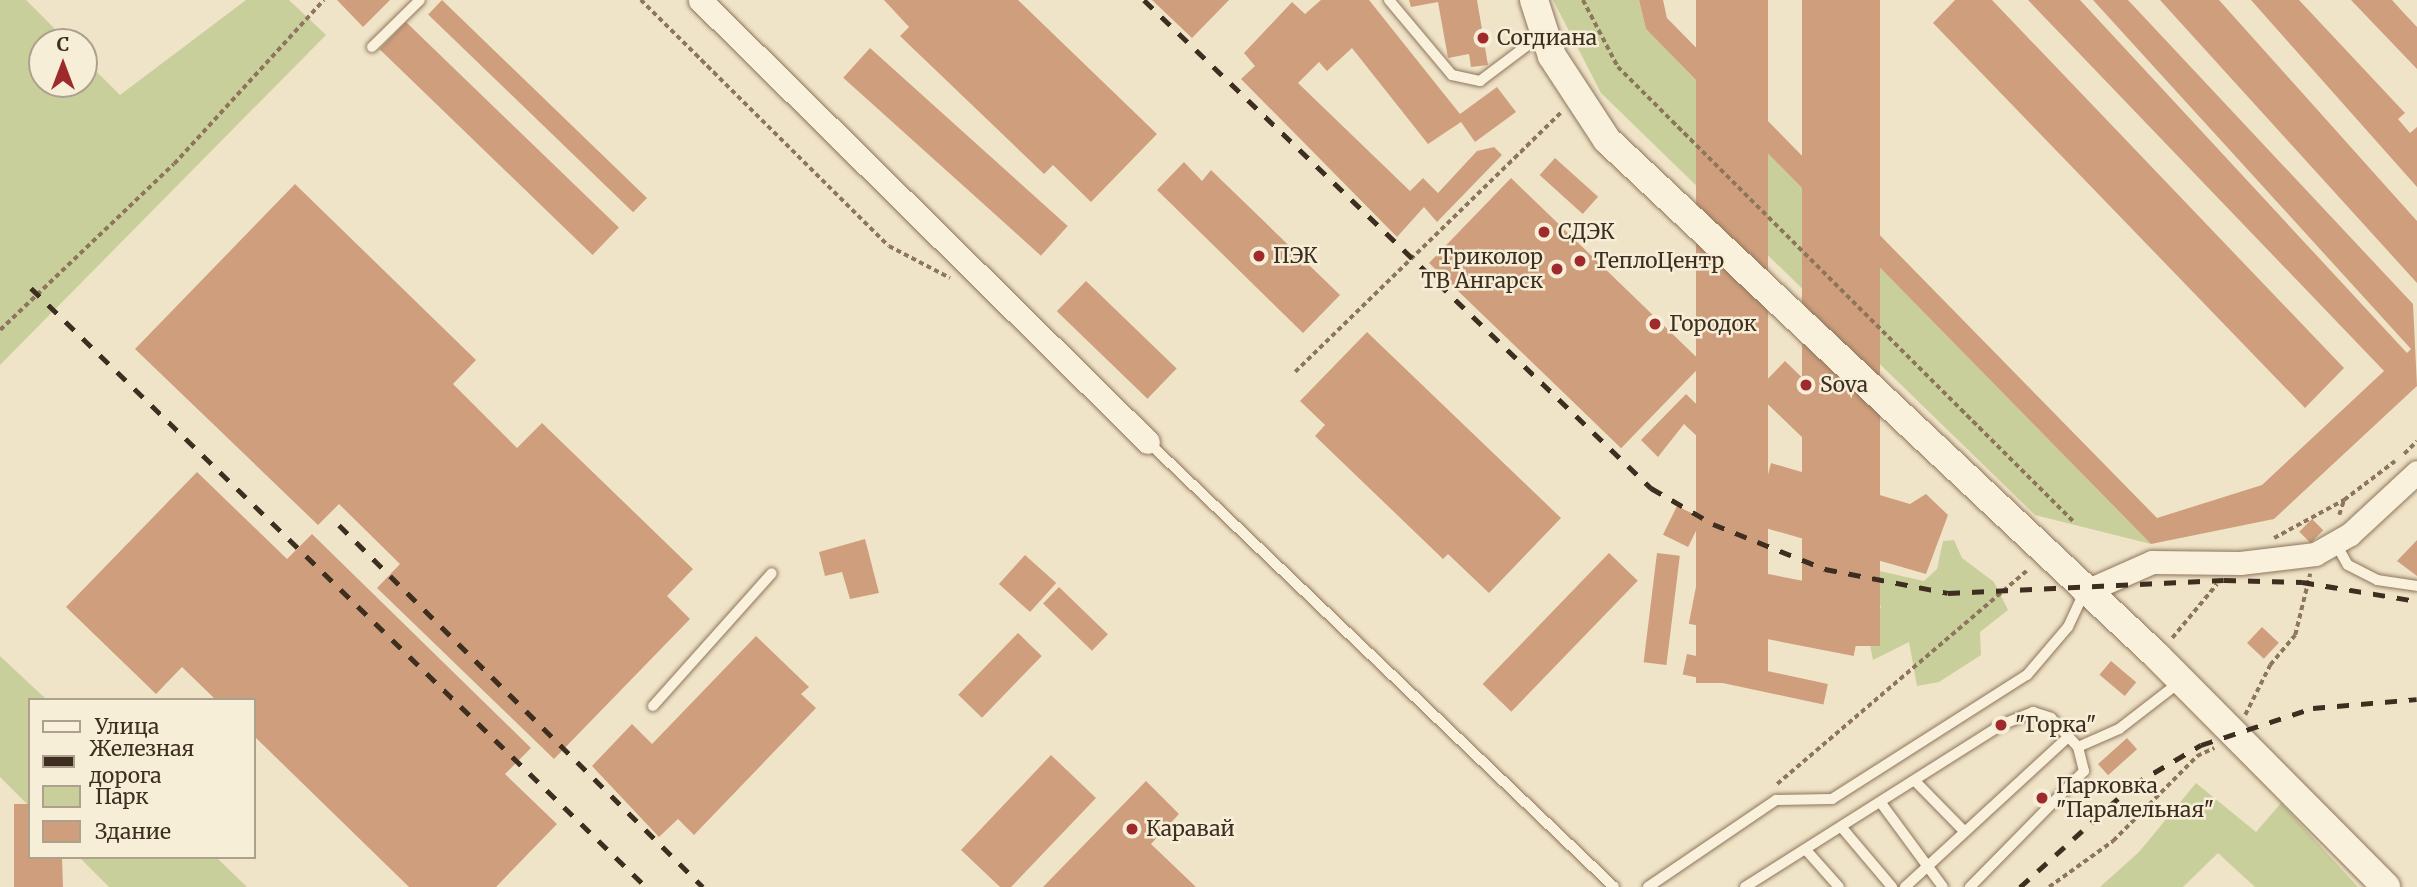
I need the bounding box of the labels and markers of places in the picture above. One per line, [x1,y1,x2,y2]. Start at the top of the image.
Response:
place label: Согдиана [1497,25,1597,51]
marker: Согдиана [1475,30,1491,46]
place label: СДЭК [1558,219,1615,245]
marker: СДЭК [1536,224,1552,240]
place label: ПЭК [1273,243,1318,269]
place label: Триколор ТВ Ангарск [1421,244,1543,294]
marker: ПЭК [1251,248,1267,264]
place label: ТеплоЦентр [1594,248,1724,274]
marker: ТеплоЦентр [1572,253,1588,269]
marker: Триколор ТВ Ангарск [1549,261,1565,277]
place label: Городок [1669,311,1757,337]
marker: Городок [1647,316,1663,332]
place label: Sova [1820,372,1868,398]
marker: Sova [1798,377,1814,393]
place label: "Горка" [2015,712,2096,738]
marker: "Горка" [1993,717,2009,733]
place label: Парковка "Паралельная" [2056,773,2214,823]
marker: Парковка "Паралельная" [2034,790,2050,806]
place label: Каравай [1146,816,1235,842]
marker: Каравай [1124,821,1140,837]

